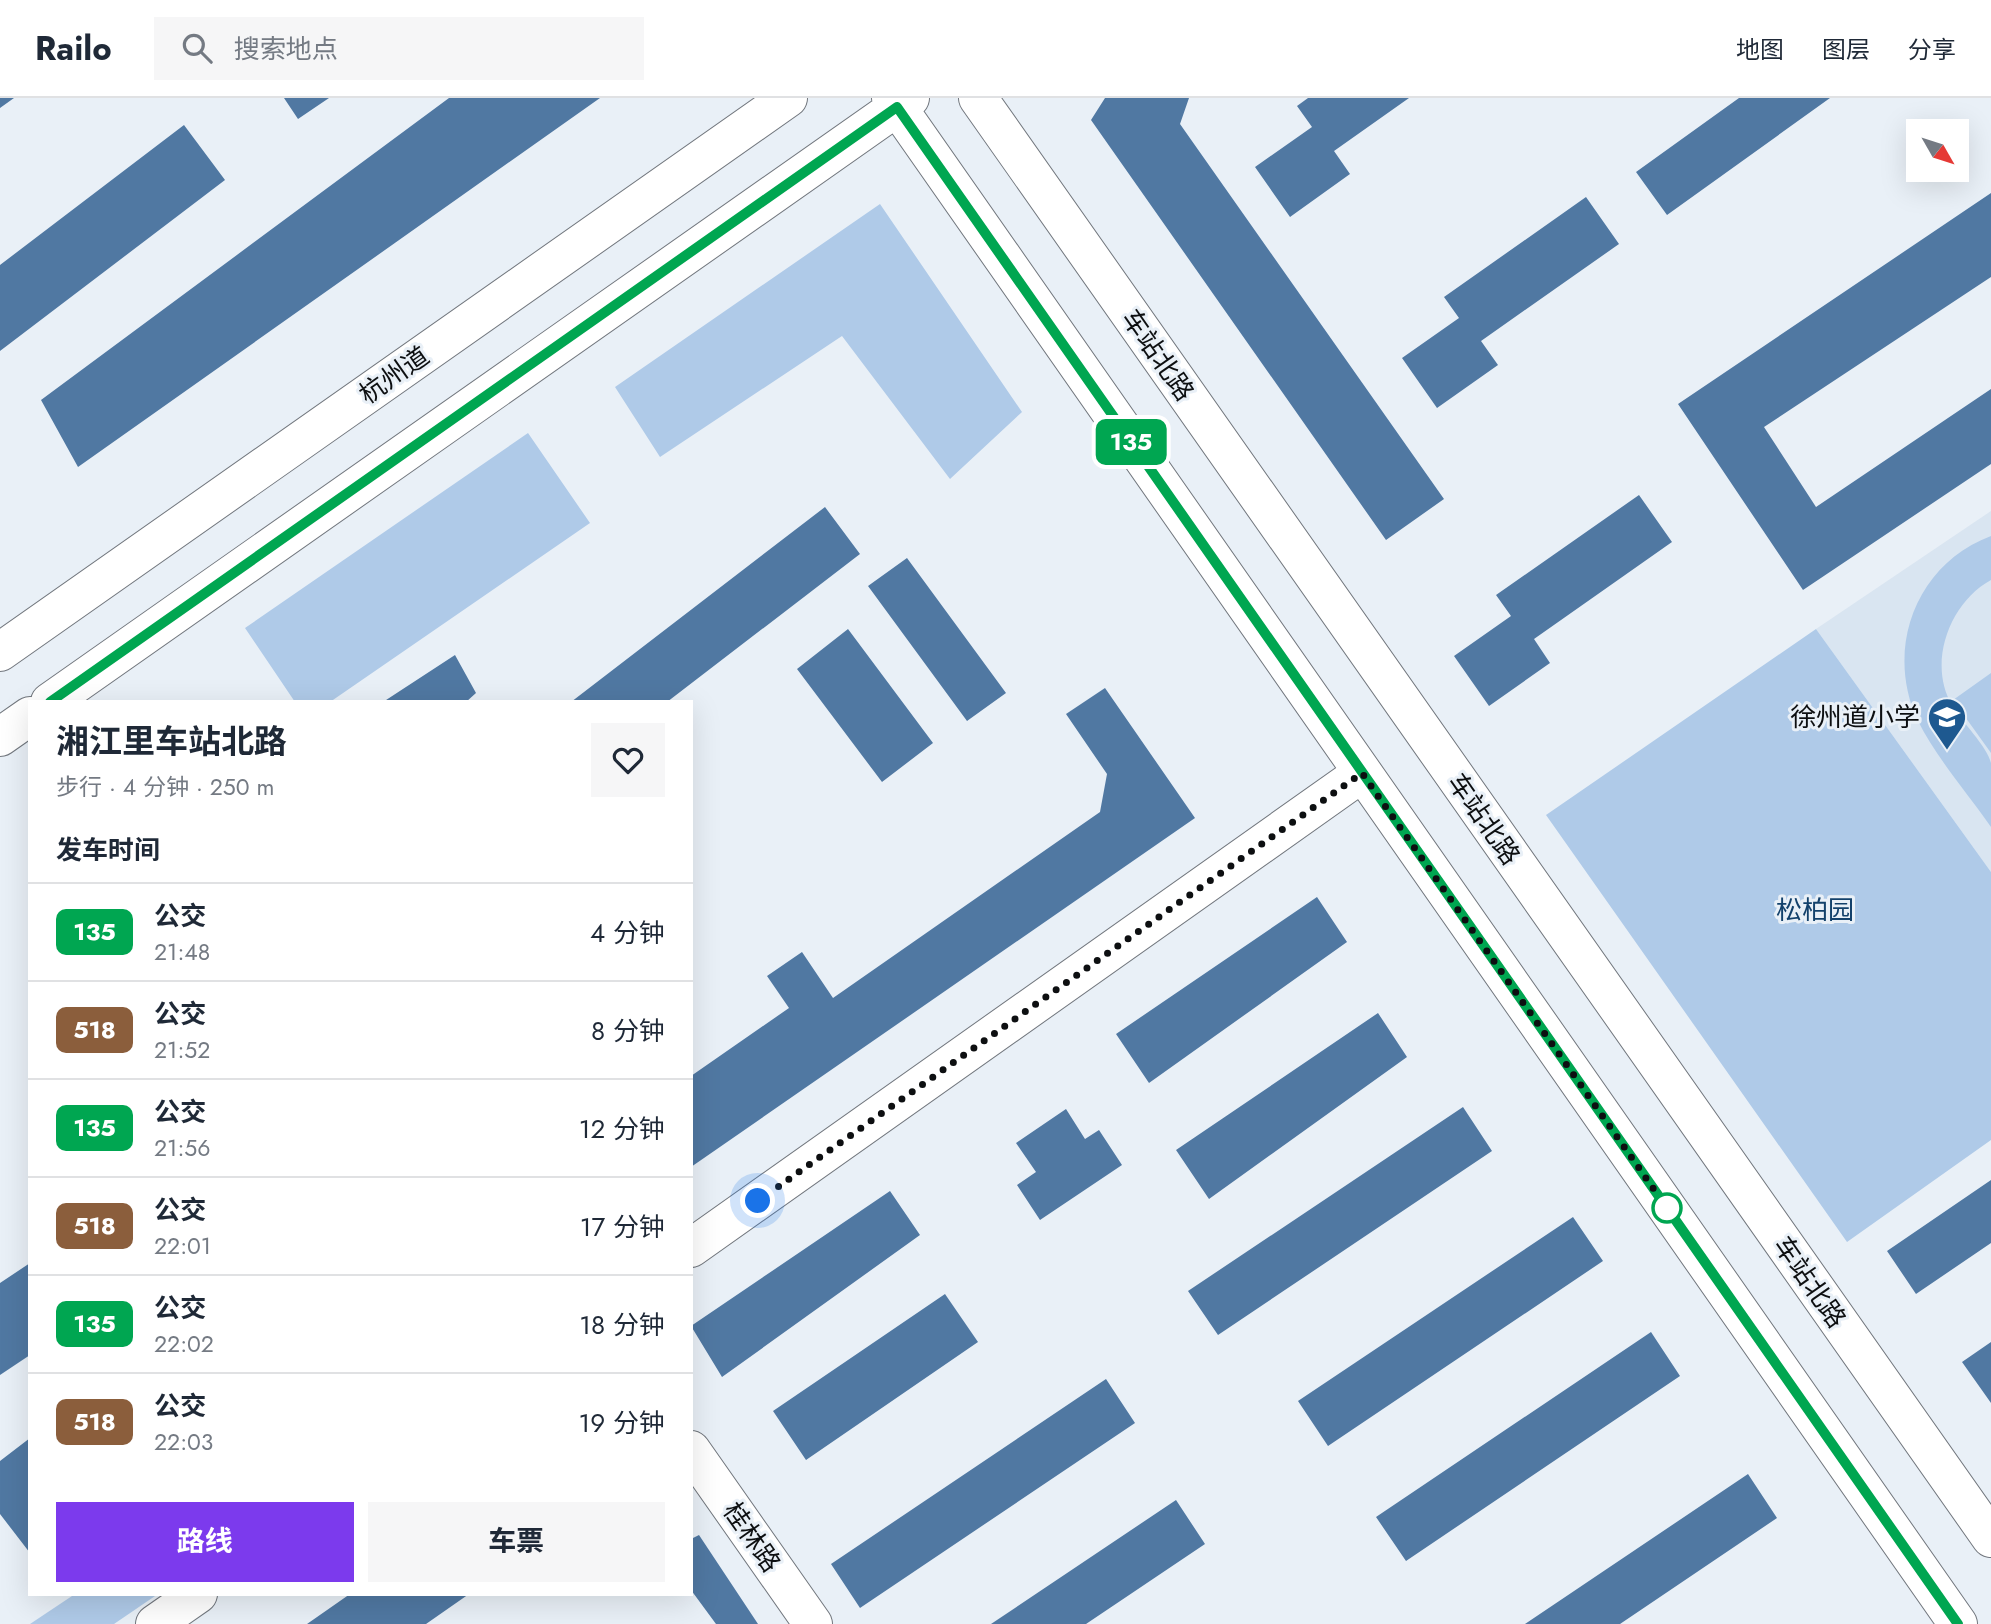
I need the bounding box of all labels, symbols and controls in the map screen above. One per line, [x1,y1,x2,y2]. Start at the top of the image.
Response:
search box [154,17,644,80]
text: Railo [35,25,112,72]
icon: search [178,29,216,67]
text: 搜索地点 [234,30,338,68]
text: 地图 [1736,32,1784,67]
text: 图层 [1822,32,1870,67]
text: 分享 [1908,32,1956,67]
north arrow [1906,119,1969,182]
map controls [1906,119,1969,182]
street label: 车站北路 [1113,301,1203,409]
street label: 杭州道 [351,337,437,413]
line badge: 135 [1091,419,1171,465]
text: 135 [1110,424,1152,459]
school or university icon: 徐州道小学 [1926,696,1968,751]
place label: 徐州道小学 [1790,698,1920,736]
text: 湘江里车站北路 [56,718,287,765]
button: heart [591,723,665,797]
street label: 车站北路 [1439,765,1529,873]
text: 步行 · 4 分钟 · 250 m [56,770,274,804]
text: 发车时间 [56,831,160,869]
park label: 松柏园 [1776,891,1854,929]
text: 公交 [154,897,206,935]
text: 135 [73,914,116,949]
text: 4 分钟 [590,914,665,952]
text: 21:48 [154,935,210,969]
text: 公交 [154,995,206,1033]
text: 518 [73,1012,116,1047]
text: 8 分钟 [591,1012,665,1050]
text: 21:52 [154,1033,210,1067]
text: 公交 [154,1093,206,1131]
text: 135 [73,1110,116,1145]
text: 12 分钟 [579,1110,665,1148]
text: 21:56 [154,1131,211,1165]
your location [740,1183,775,1218]
text: 公交 [154,1191,206,1229]
unlabelled marker [1652,1193,1682,1223]
text: 518 [73,1208,116,1243]
text: 17 分钟 [580,1208,665,1246]
street label: 车站北路 [1765,1228,1855,1336]
text: 22:01 [154,1229,211,1263]
text: 公交 [154,1289,206,1327]
text: 135 [73,1306,116,1341]
text: 18 分钟 [579,1306,665,1344]
text: 22:02 [154,1327,214,1361]
text: 公交 [154,1387,206,1425]
text: 518 [73,1404,116,1439]
text: 19 分钟 [579,1404,665,1442]
text: 22:03 [154,1425,213,1459]
street label: 桂林路 [714,1494,790,1580]
button: 路线 [56,1502,354,1582]
button: 车票 [368,1502,665,1582]

